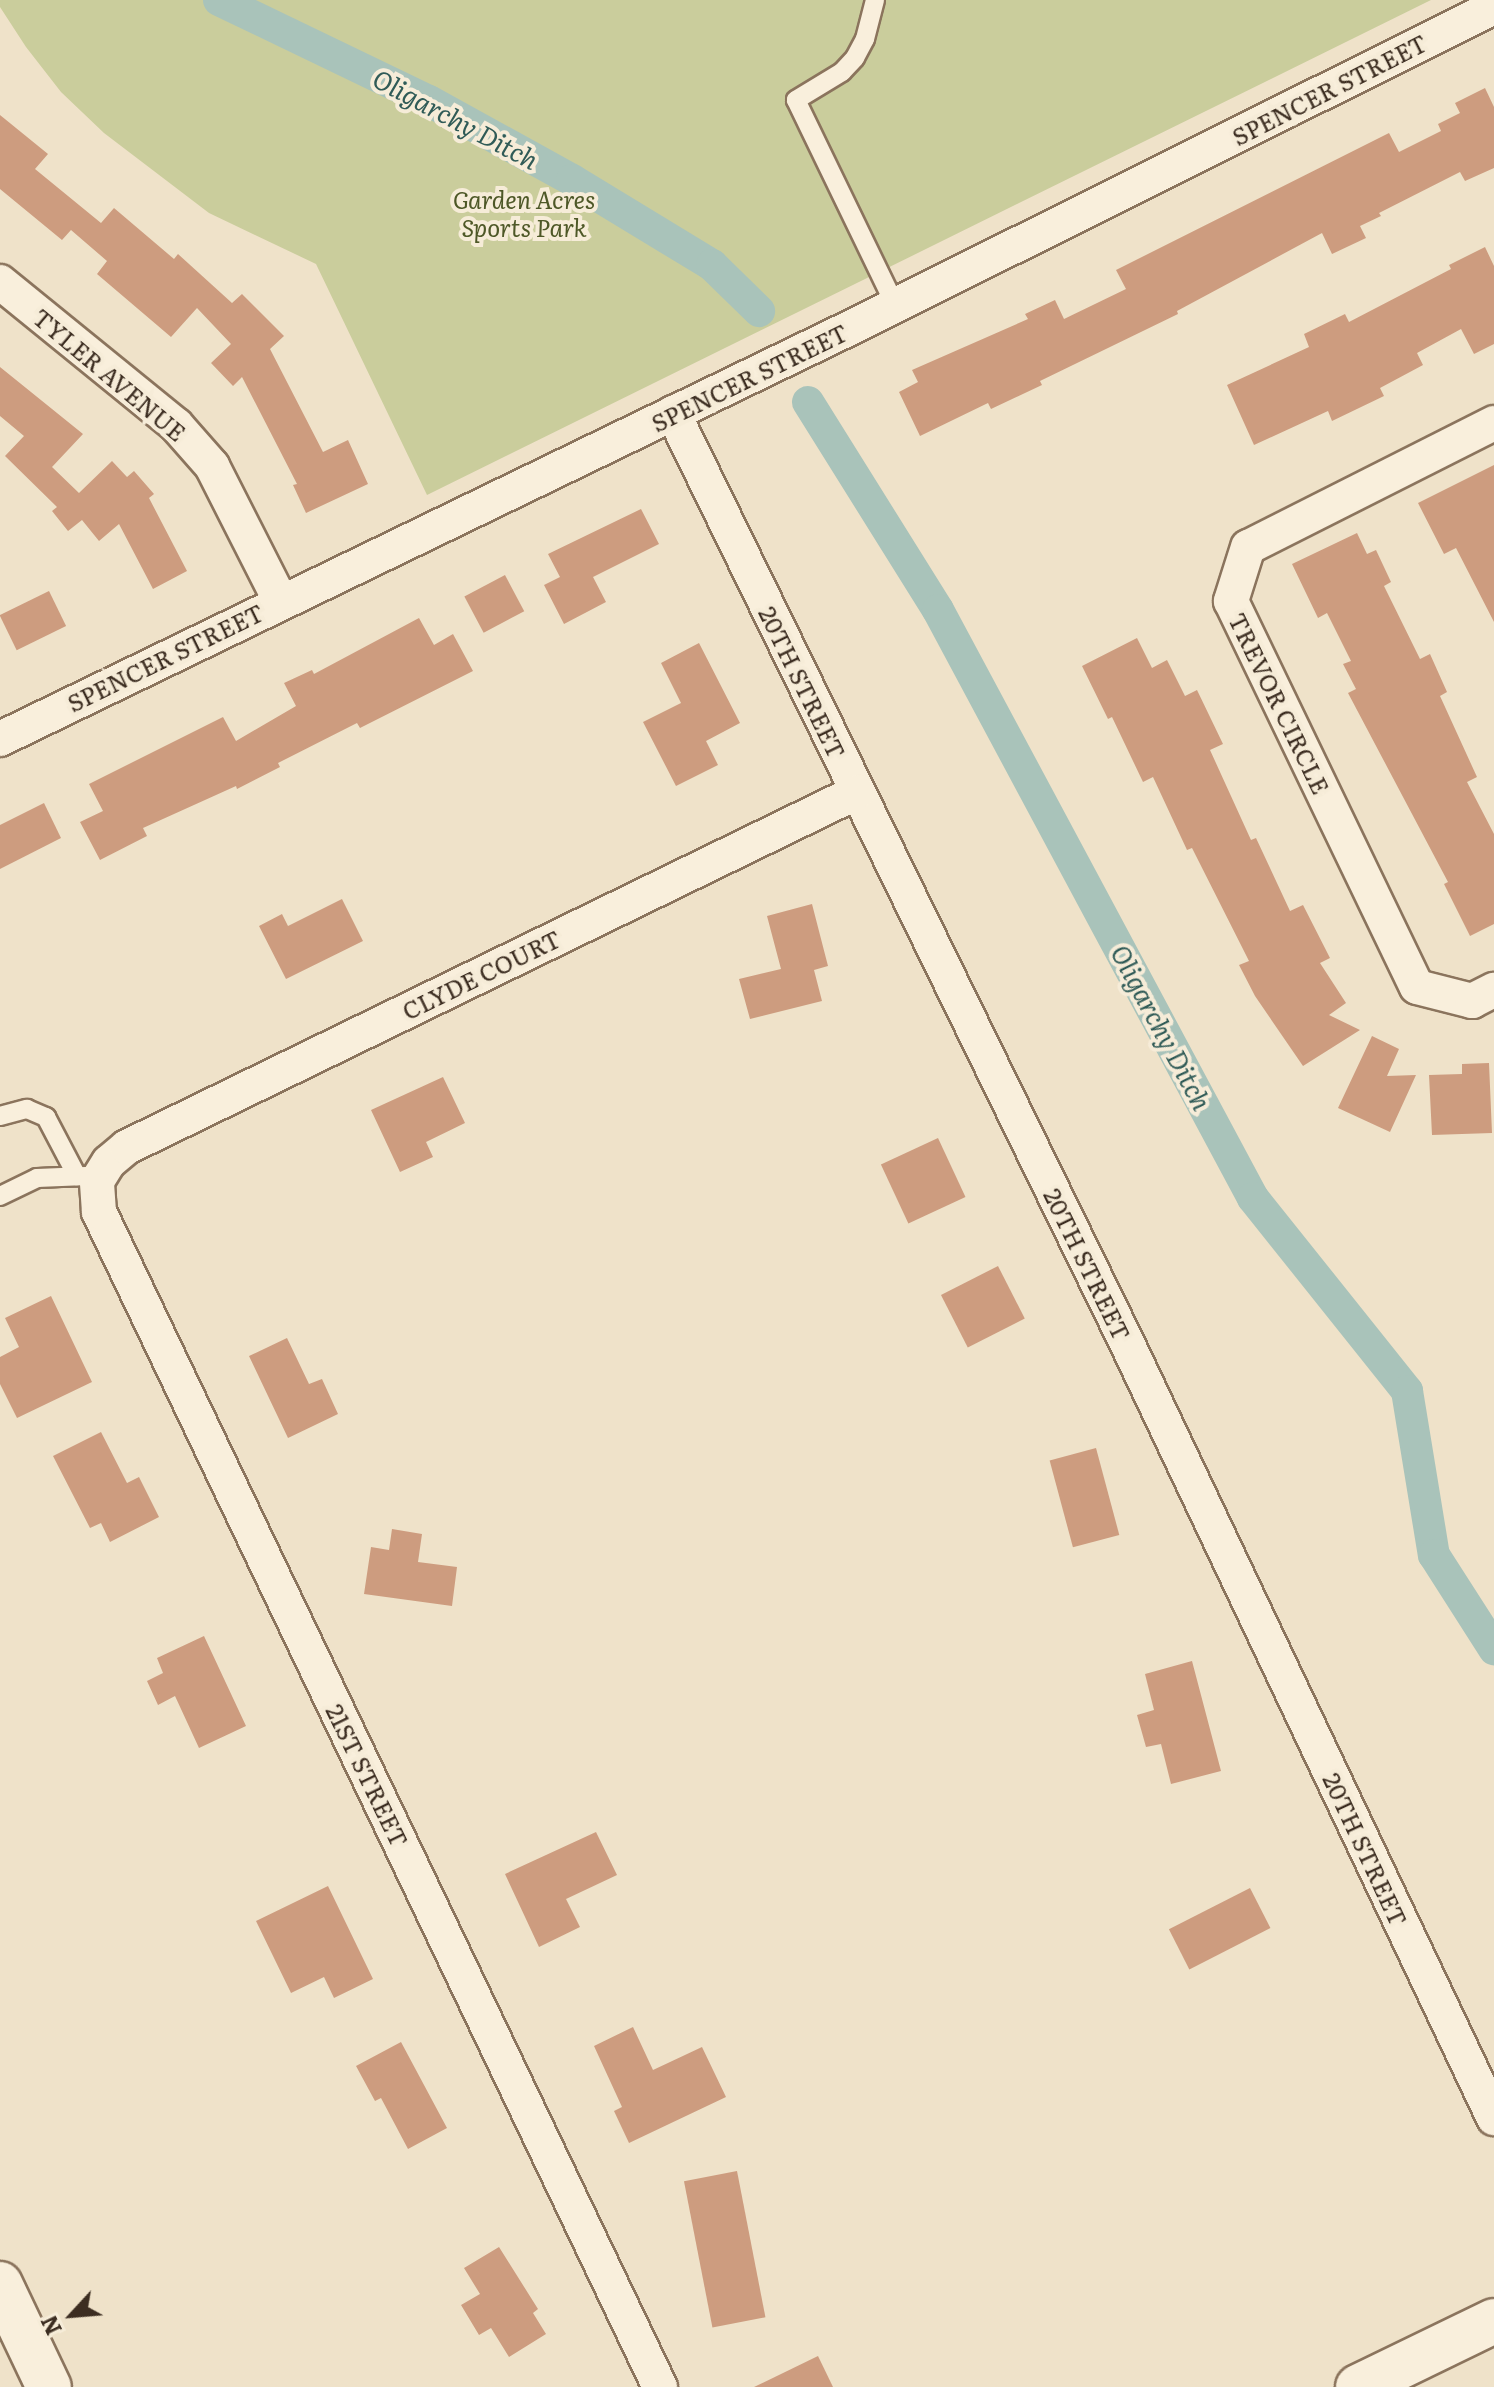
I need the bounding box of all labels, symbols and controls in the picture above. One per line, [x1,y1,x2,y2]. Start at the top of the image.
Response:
street label: SPENCER STREET [1227,27,1431,151]
water label: Oligarchy Ditch [368,61,544,175]
park label: Garden Acres Sports Park [453,185,595,241]
street label: TYLER AVENUE [28,302,192,446]
street label: SPENCER STREET [646,317,852,437]
street label: SPENCER STREET [62,597,268,717]
street label: 20TH STREET [754,601,852,763]
street label: TREVOR CIRCLE [1224,608,1336,798]
street label: CLYDE COURT [397,923,565,1025]
water label: Oligarchy Ditch [1105,939,1219,1115]
street label: 20TH STREET [1039,1183,1137,1345]
street label: 21ST STREET [321,1699,415,1851]
street label: 20TH STREET [1318,1768,1414,1930]
north arrow [32,2275,112,2355]
text: N [31,2310,69,2341]

